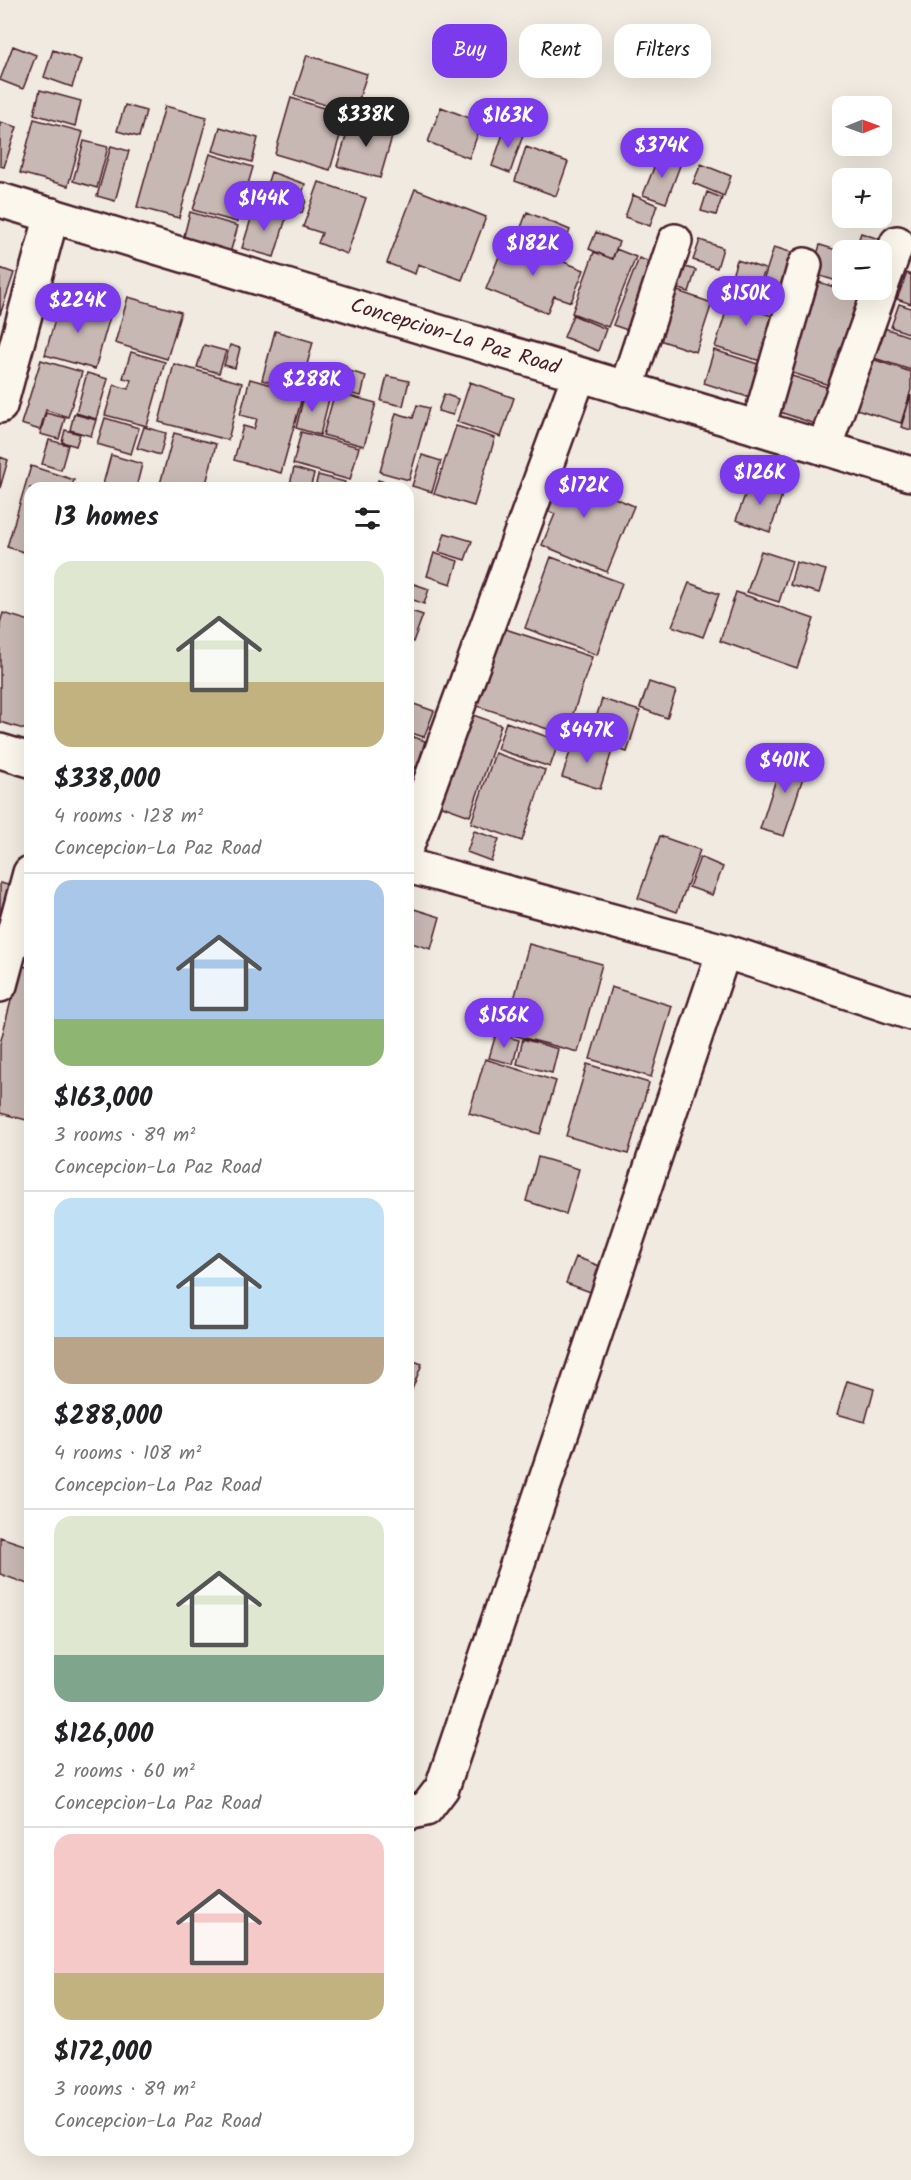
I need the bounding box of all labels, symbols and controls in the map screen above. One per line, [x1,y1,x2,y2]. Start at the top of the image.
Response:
chip: Buy [432,24,507,78]
chip: Rent [519,24,602,78]
chip: Filters [614,24,711,78]
north arrow [832,96,892,156]
map controls [832,96,892,300]
pin: $338K [324,97,408,148]
pin: $163K [466,98,550,149]
text: $338K [337,100,395,132]
text: $163K [482,101,534,133]
pin: $374K [620,128,704,179]
text: $374K [634,131,690,163]
button: + [832,168,892,228]
pin: $144K [222,181,306,232]
text: $144K [238,184,290,216]
pin: $182K [491,226,575,277]
text: $182K [506,229,560,261]
button: − [832,240,892,300]
pin: $150K [704,276,788,327]
text: $150K [721,279,771,311]
pin: $224K [36,283,120,334]
text: $224K [49,286,107,318]
street label: Concepcion-La Paz Road [346,289,564,385]
pin: $288K [270,362,354,413]
text: $288K [282,365,342,397]
pin: $126K [718,455,802,506]
text: $126K [734,458,786,490]
pin: $172K [542,468,626,519]
text: $172K [558,471,610,503]
text: 13 homes [54,497,159,539]
icon: filters [351,502,384,535]
icon: home [165,600,273,708]
pin: $447K [545,713,629,764]
text: $447K [559,716,615,748]
pin: $401K [743,743,827,794]
text: $401K [759,746,811,778]
text: $338,000 [54,759,160,801]
text: 4 rooms · 128 m² [54,801,203,833]
text: Concepcion-La Paz Road [54,833,261,865]
icon: home [165,919,273,1027]
pin: $156K [462,998,546,1049]
text: $156K [479,1001,529,1033]
text: $163,000 [54,1078,152,1120]
text: 3 rooms · 89 m² [54,1120,195,1152]
text: Concepcion-La Paz Road [54,1152,261,1184]
icon: home [165,1237,273,1345]
text: $288,000 [54,1396,162,1438]
text: 4 rooms · 108 m² [54,1438,201,1470]
text: Concepcion-La Paz Road [54,1470,261,1502]
icon: home [165,1555,273,1663]
text: $126,000 [54,1714,153,1756]
text: 2 rooms · 60 m² [54,1756,195,1788]
text: Concepcion-La Paz Road [54,1788,261,1820]
icon: home [165,1873,273,1981]
text: $172,000 [54,2032,152,2074]
text: 3 rooms · 89 m² [54,2074,195,2106]
text: Concepcion-La Paz Road [54,2106,261,2138]

